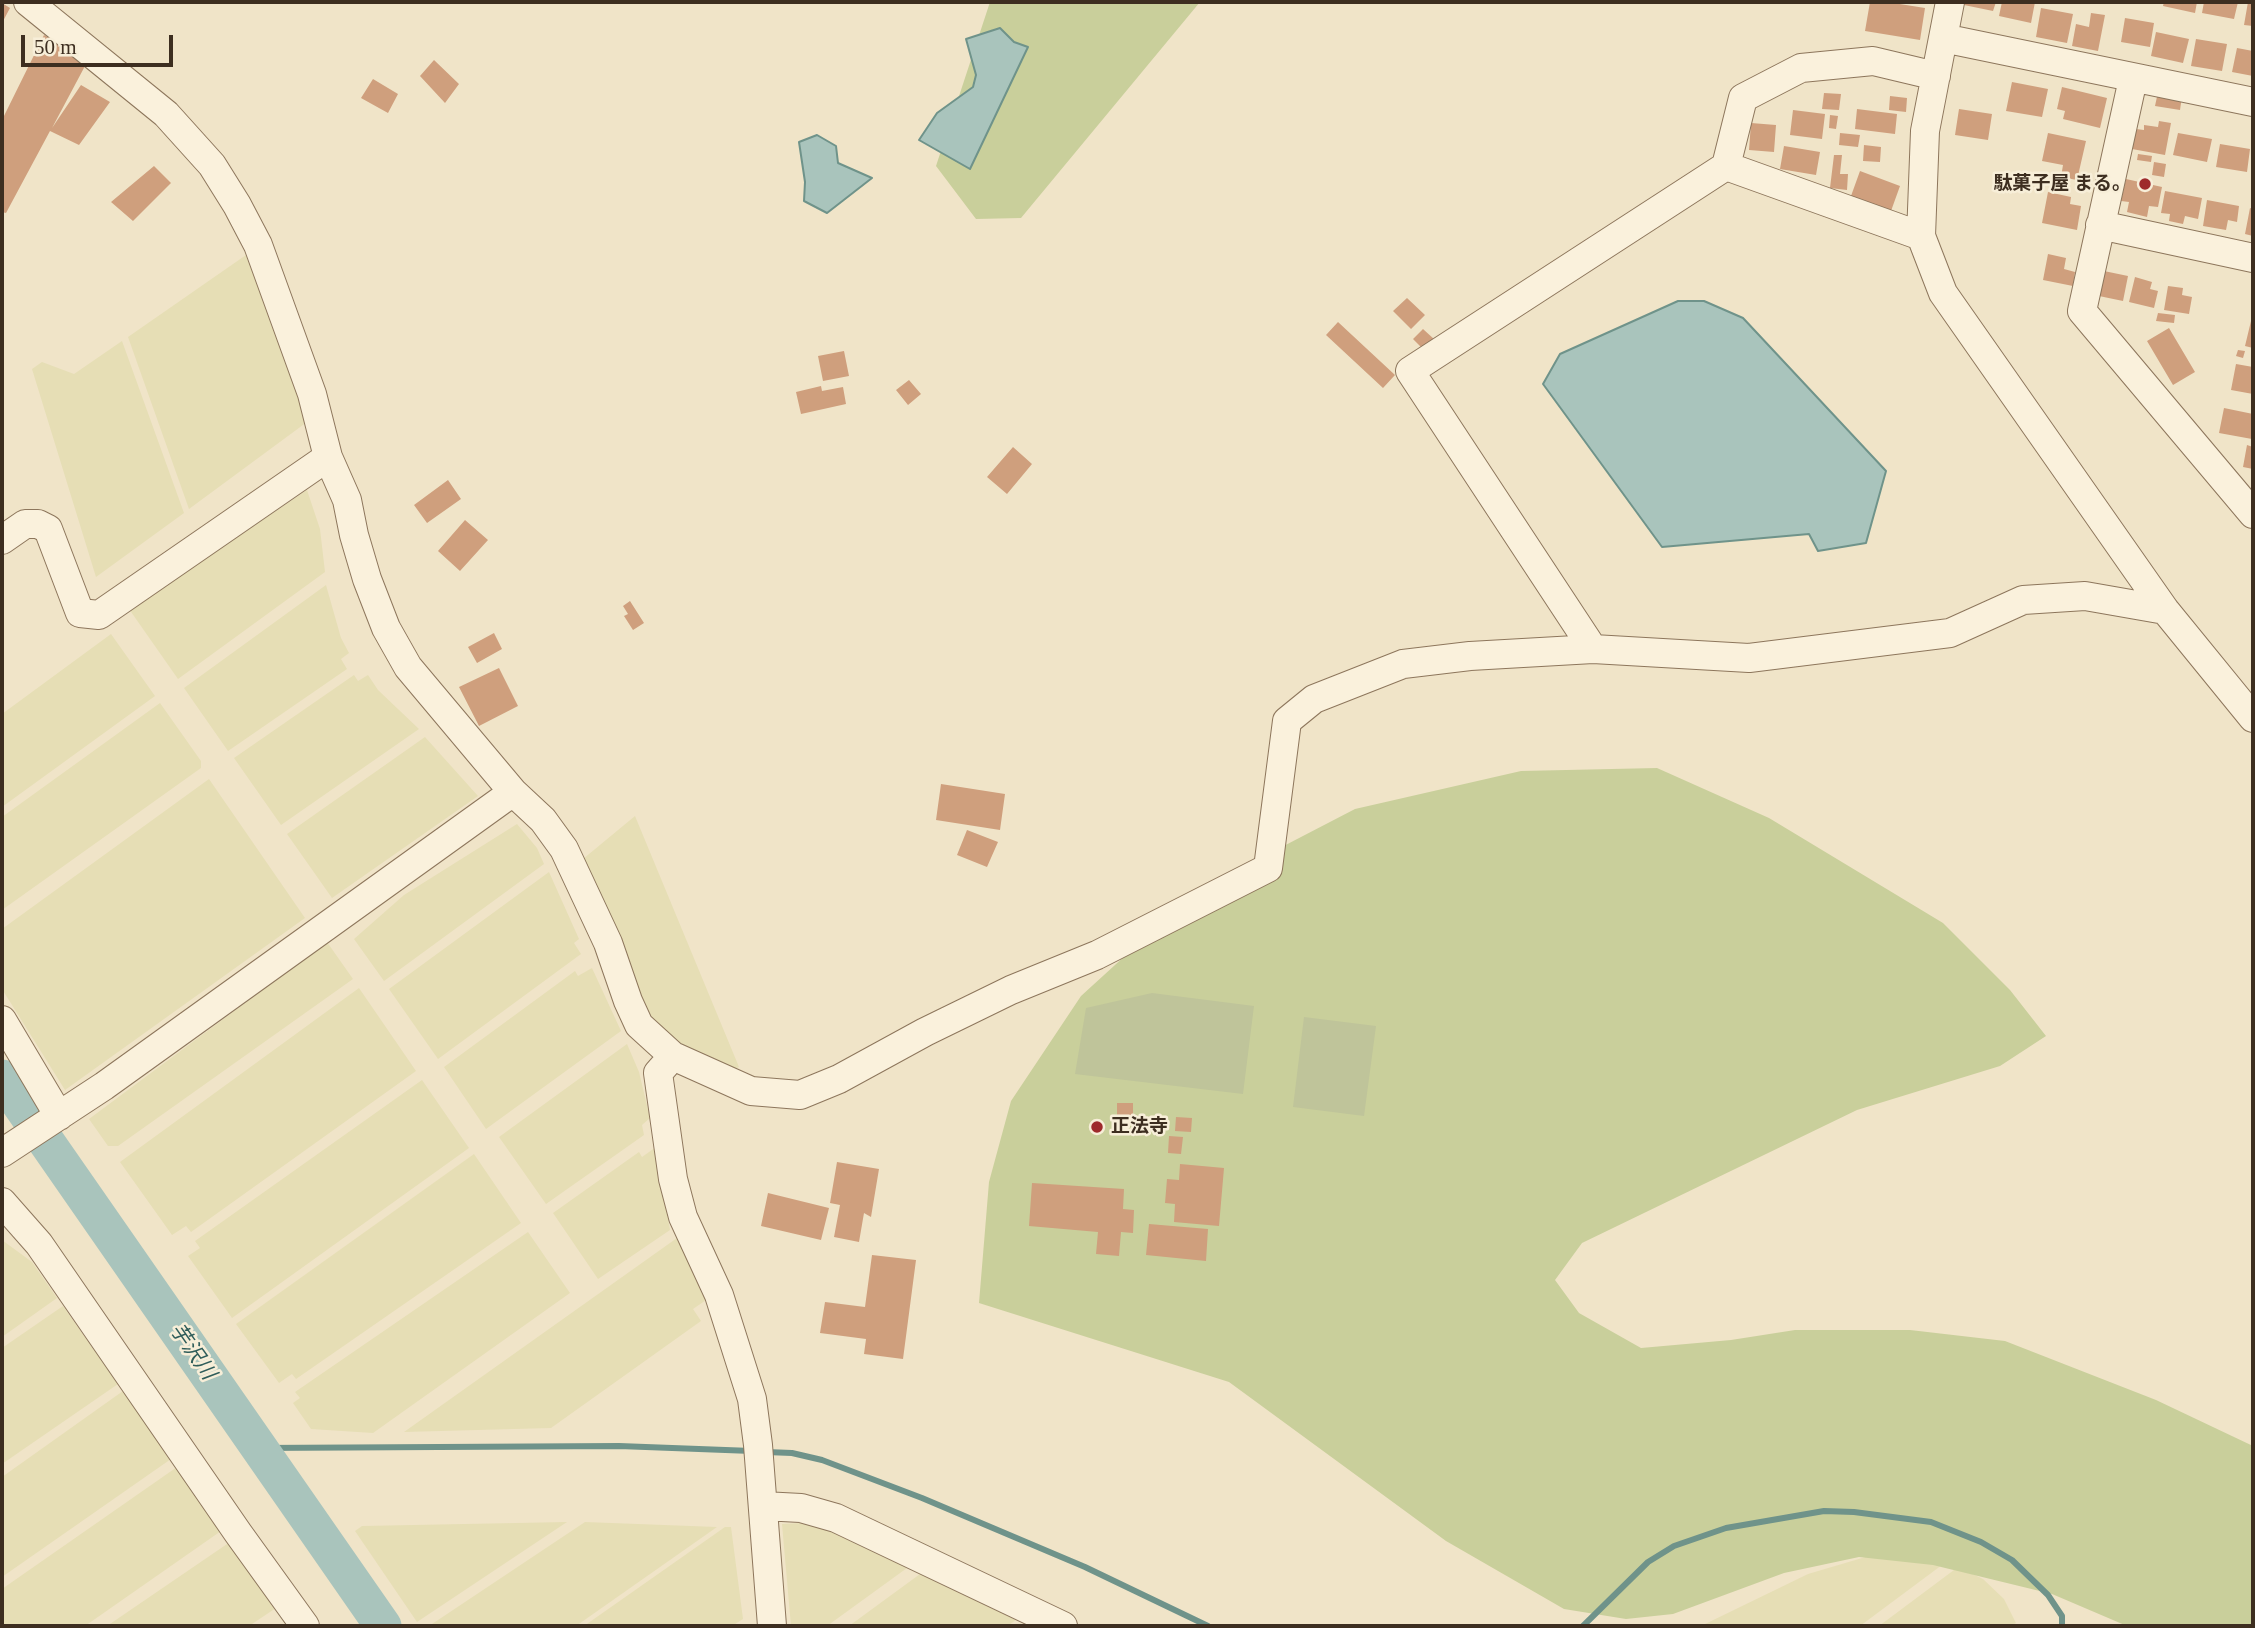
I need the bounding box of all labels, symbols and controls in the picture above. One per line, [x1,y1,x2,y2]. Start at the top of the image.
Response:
scale bar [24,21,177,65]
text: 50 m [34,35,77,59]
place label: 駄菓子屋 まる。 [1993,173,2131,195]
marker: 駄菓子屋 まる。 [2137,176,2153,192]
place label: 正法寺 [1111,1116,1168,1138]
marker: 正法寺 [1089,1119,1105,1135]
water label: 芋沢川 [164,1319,220,1385]

